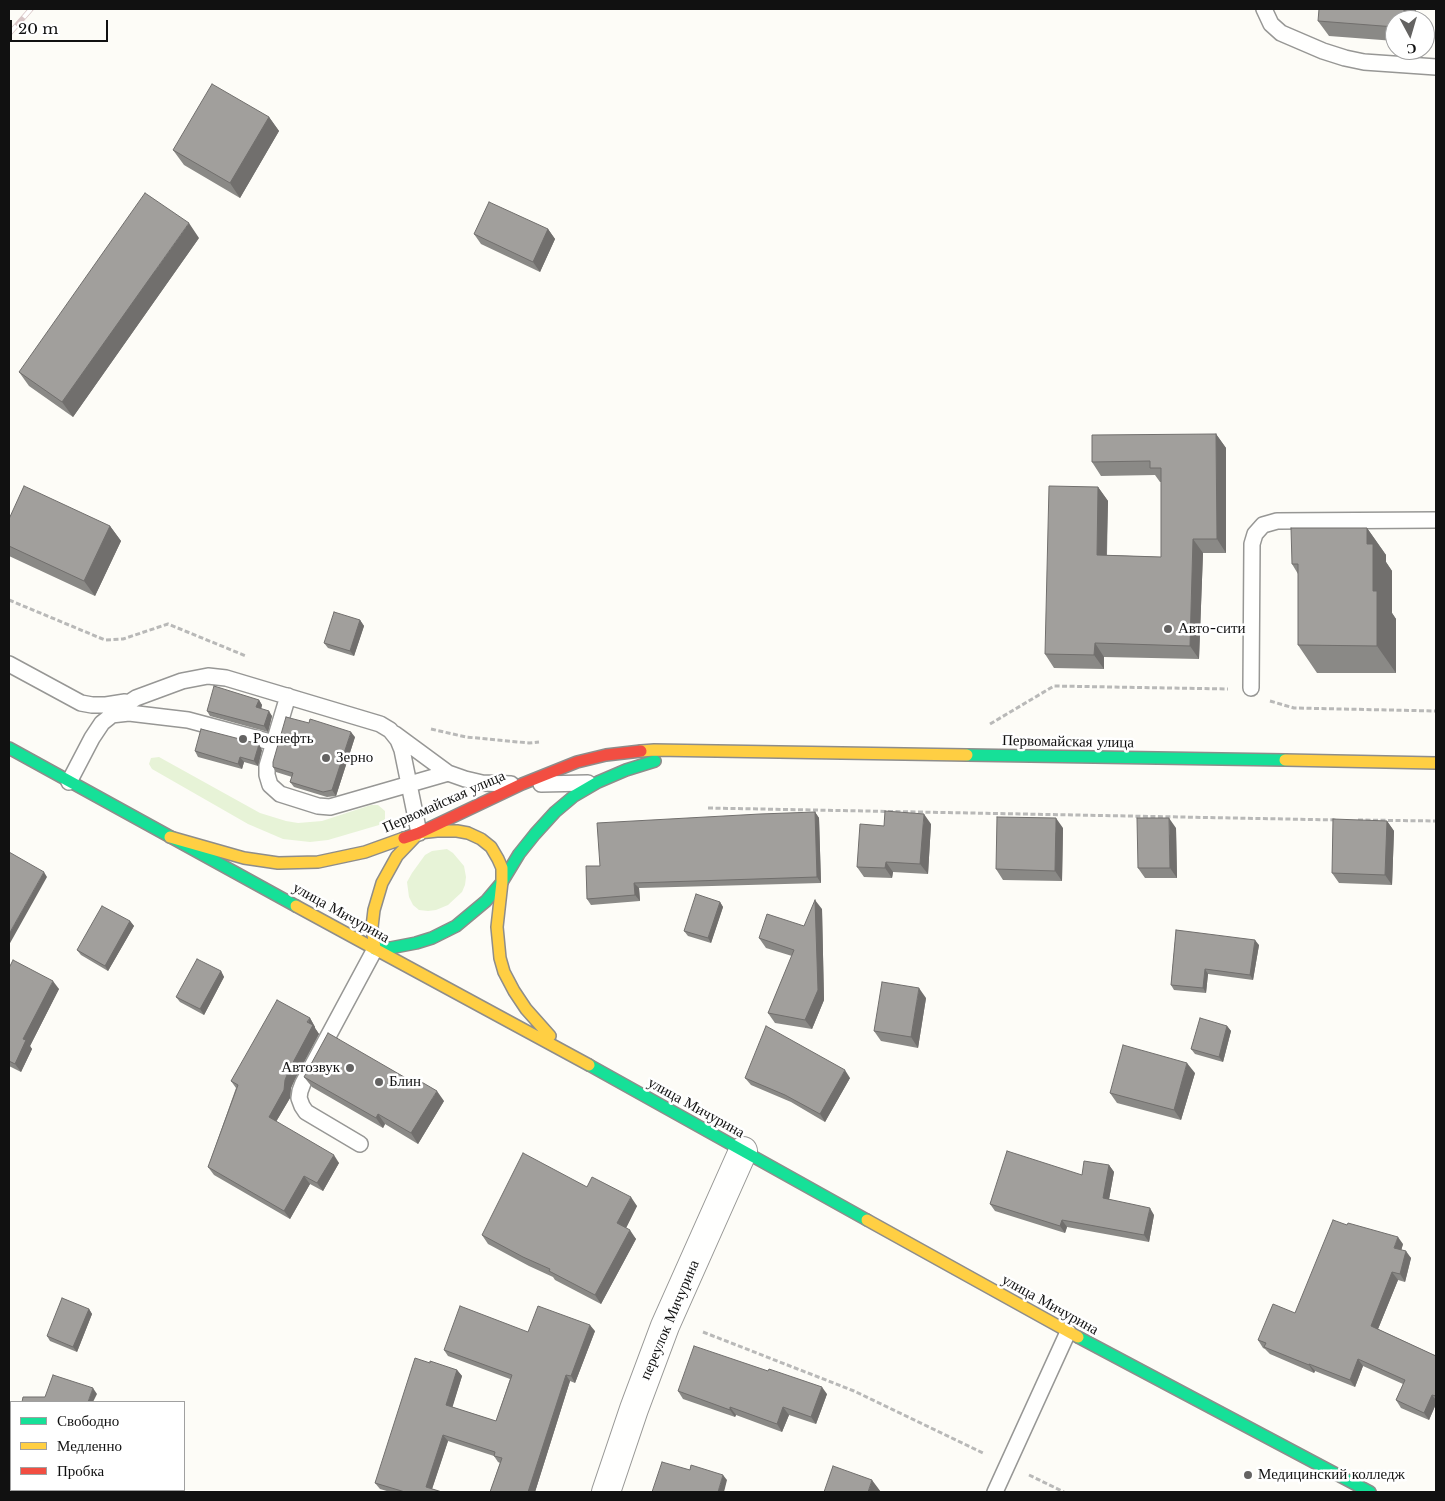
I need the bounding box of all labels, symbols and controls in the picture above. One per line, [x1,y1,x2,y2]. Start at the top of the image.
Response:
scale bar [12,10,110,42]
north arrow [1385,10,1435,60]
text: 20 m [18,19,58,38]
text: С [1405,39,1417,58]
place label: Авто-сити [1178,620,1246,638]
marker: Авто-сити [1162,623,1174,635]
place label: Роснефть [253,730,313,748]
street label: Первомайская улица [1002,732,1134,752]
marker: Роснефть [237,733,249,745]
place label: Зерно [336,749,373,767]
marker: Зерно [320,752,332,764]
street label: Первомайская улица [380,767,508,837]
street label: улица Мичурина [289,879,393,947]
place label: Автозвук [281,1059,340,1077]
marker: Автозвук [344,1062,356,1074]
place label: Блин [389,1073,421,1091]
street label: улица Мичурина [644,1074,748,1142]
marker: Блин [373,1076,385,1088]
street label: переулок Мичурина [637,1257,703,1383]
street label: улица Мичурина [998,1271,1102,1339]
legend [10,1401,185,1491]
text: Свободно [57,1411,119,1430]
text: Медленно [57,1436,122,1455]
text: Пробка [57,1461,104,1480]
place label: Медицинский колледж [1258,1466,1405,1484]
marker: Медицинский колледж [1242,1469,1254,1481]

